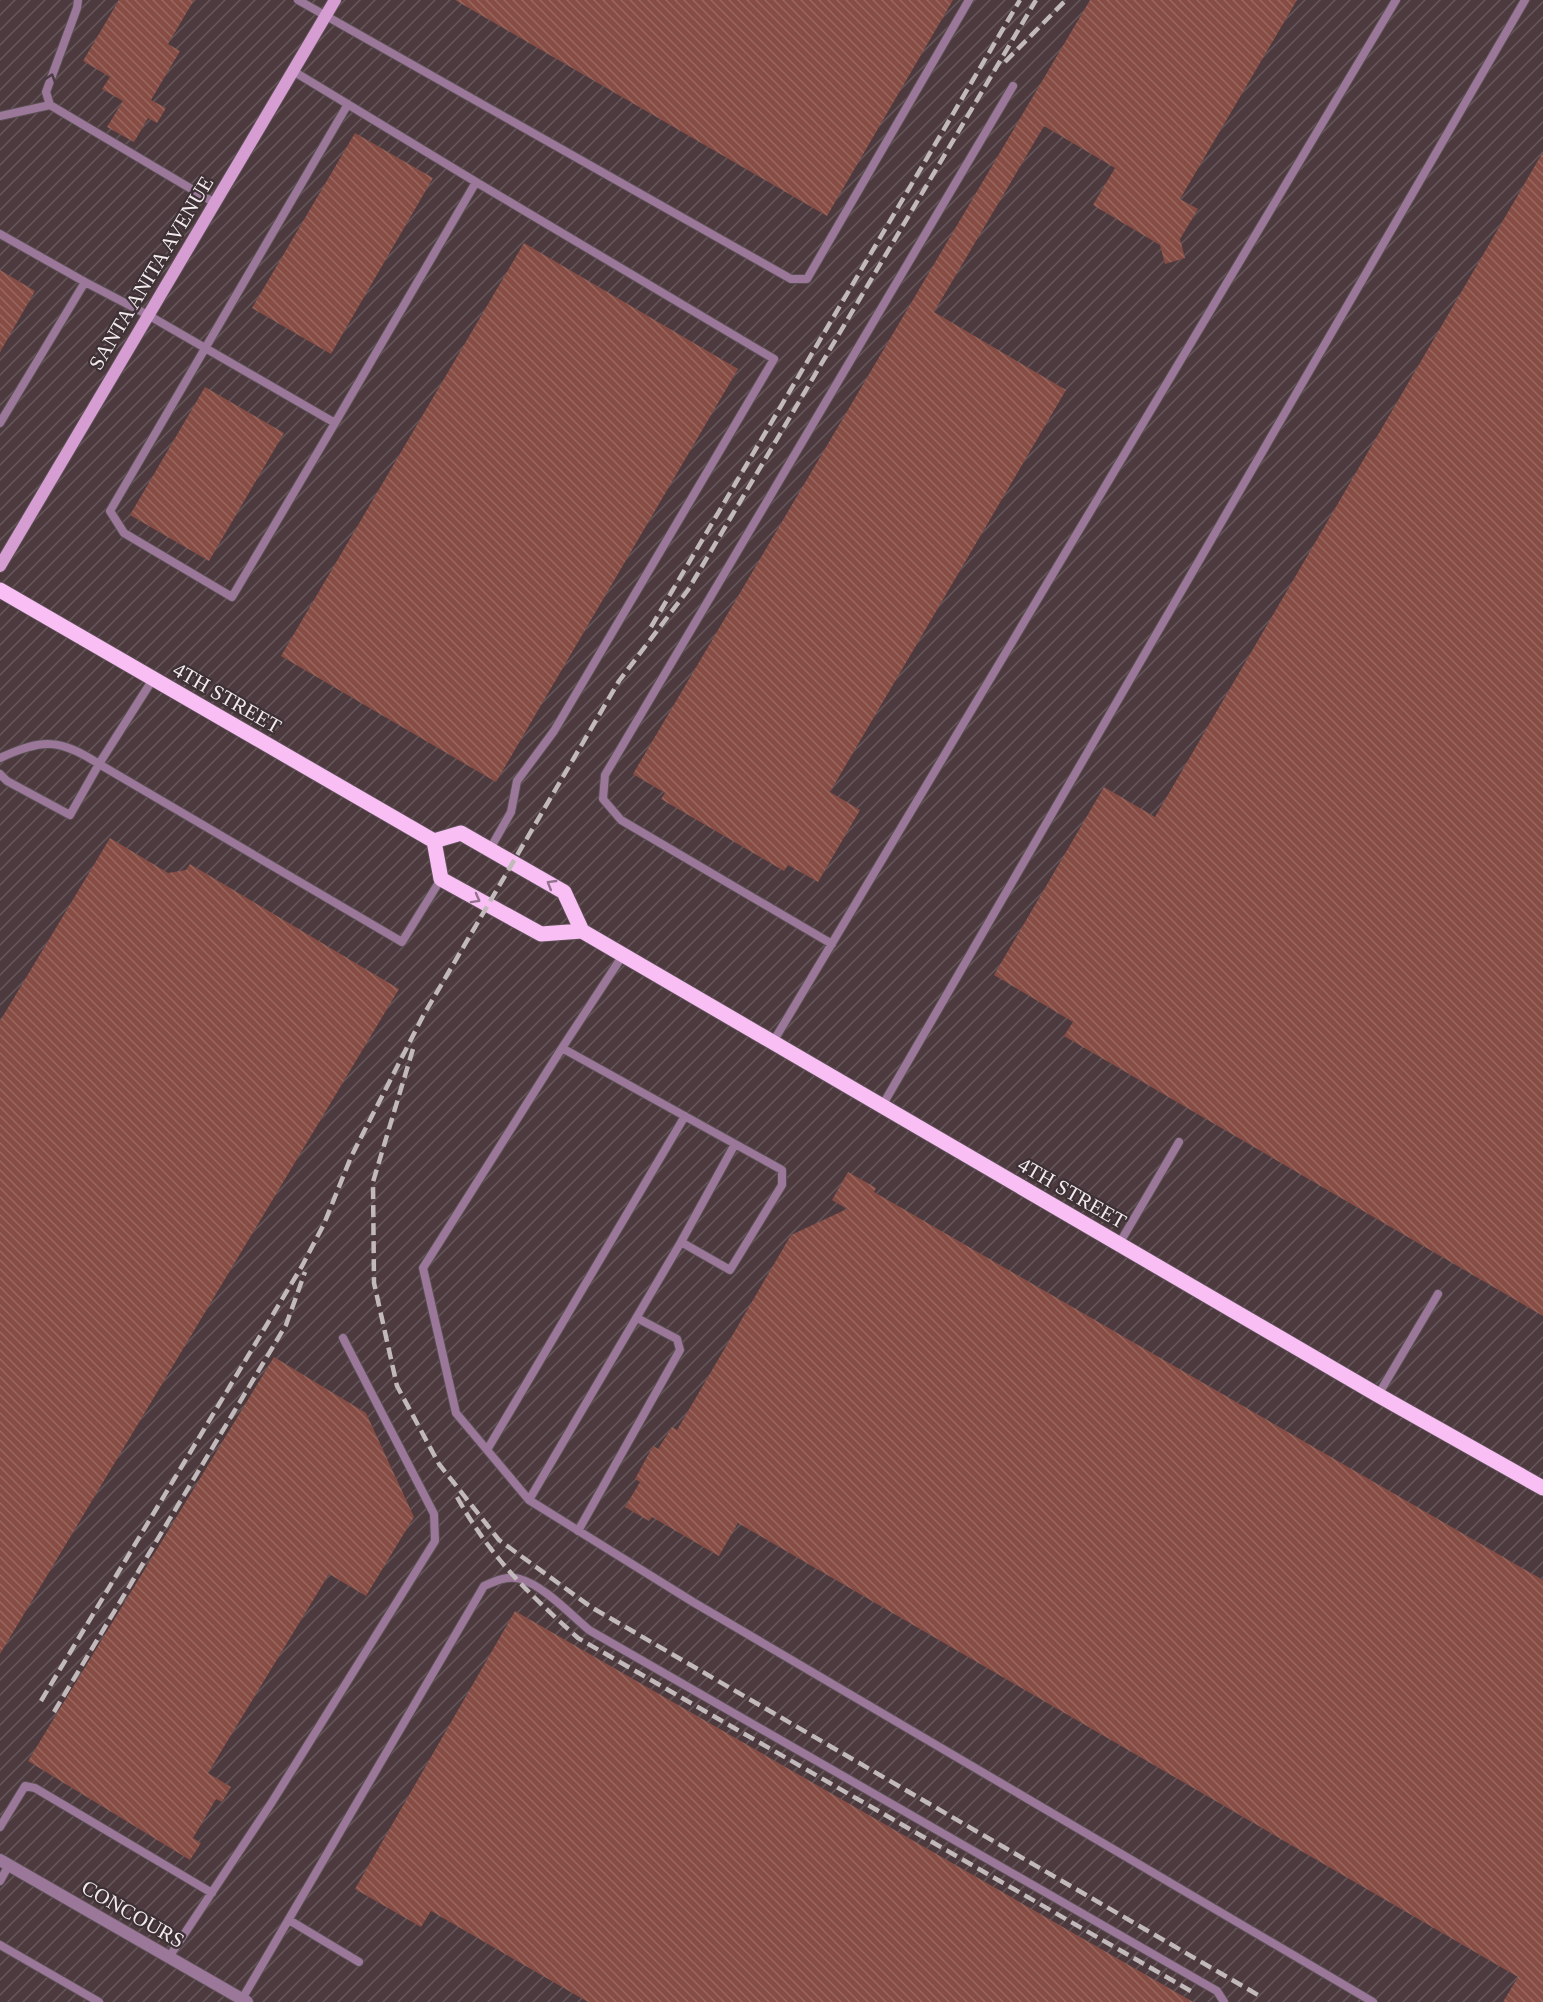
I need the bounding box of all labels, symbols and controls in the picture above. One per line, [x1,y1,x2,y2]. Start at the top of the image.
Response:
one-way arrow [43,73,56,84]
street label: SANTA ANITA AVENUE [84,172,218,374]
street label: 4TH STREET [169,657,285,739]
one-way arrow [547,880,557,892]
one-way arrow [470,892,480,903]
street label: 4TH STREET [1014,1152,1130,1234]
street label: CONCOURS [77,1875,189,1953]

